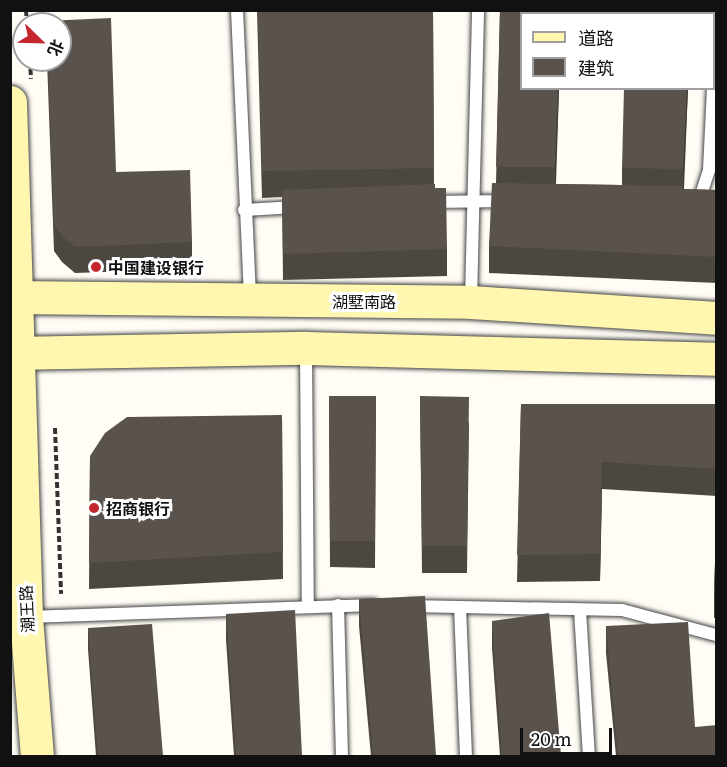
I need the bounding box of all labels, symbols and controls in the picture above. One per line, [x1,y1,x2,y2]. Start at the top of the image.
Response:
north arrow [12,12,72,72]
legend [520,12,715,90]
text: 道路 [578,24,614,51]
text: 北 [43,36,71,60]
text: 建筑 [578,54,614,81]
place label: 中国建设银行 [108,257,204,277]
marker: 中国建设银行 [89,260,103,274]
street label: 湖墅南路 [332,291,396,311]
place label: 招商银行 [106,498,170,518]
marker: 招商银行 [87,501,101,515]
street label: 潮王路 [15,585,37,633]
scale bar [523,716,614,754]
text: 20 m [531,725,572,752]

